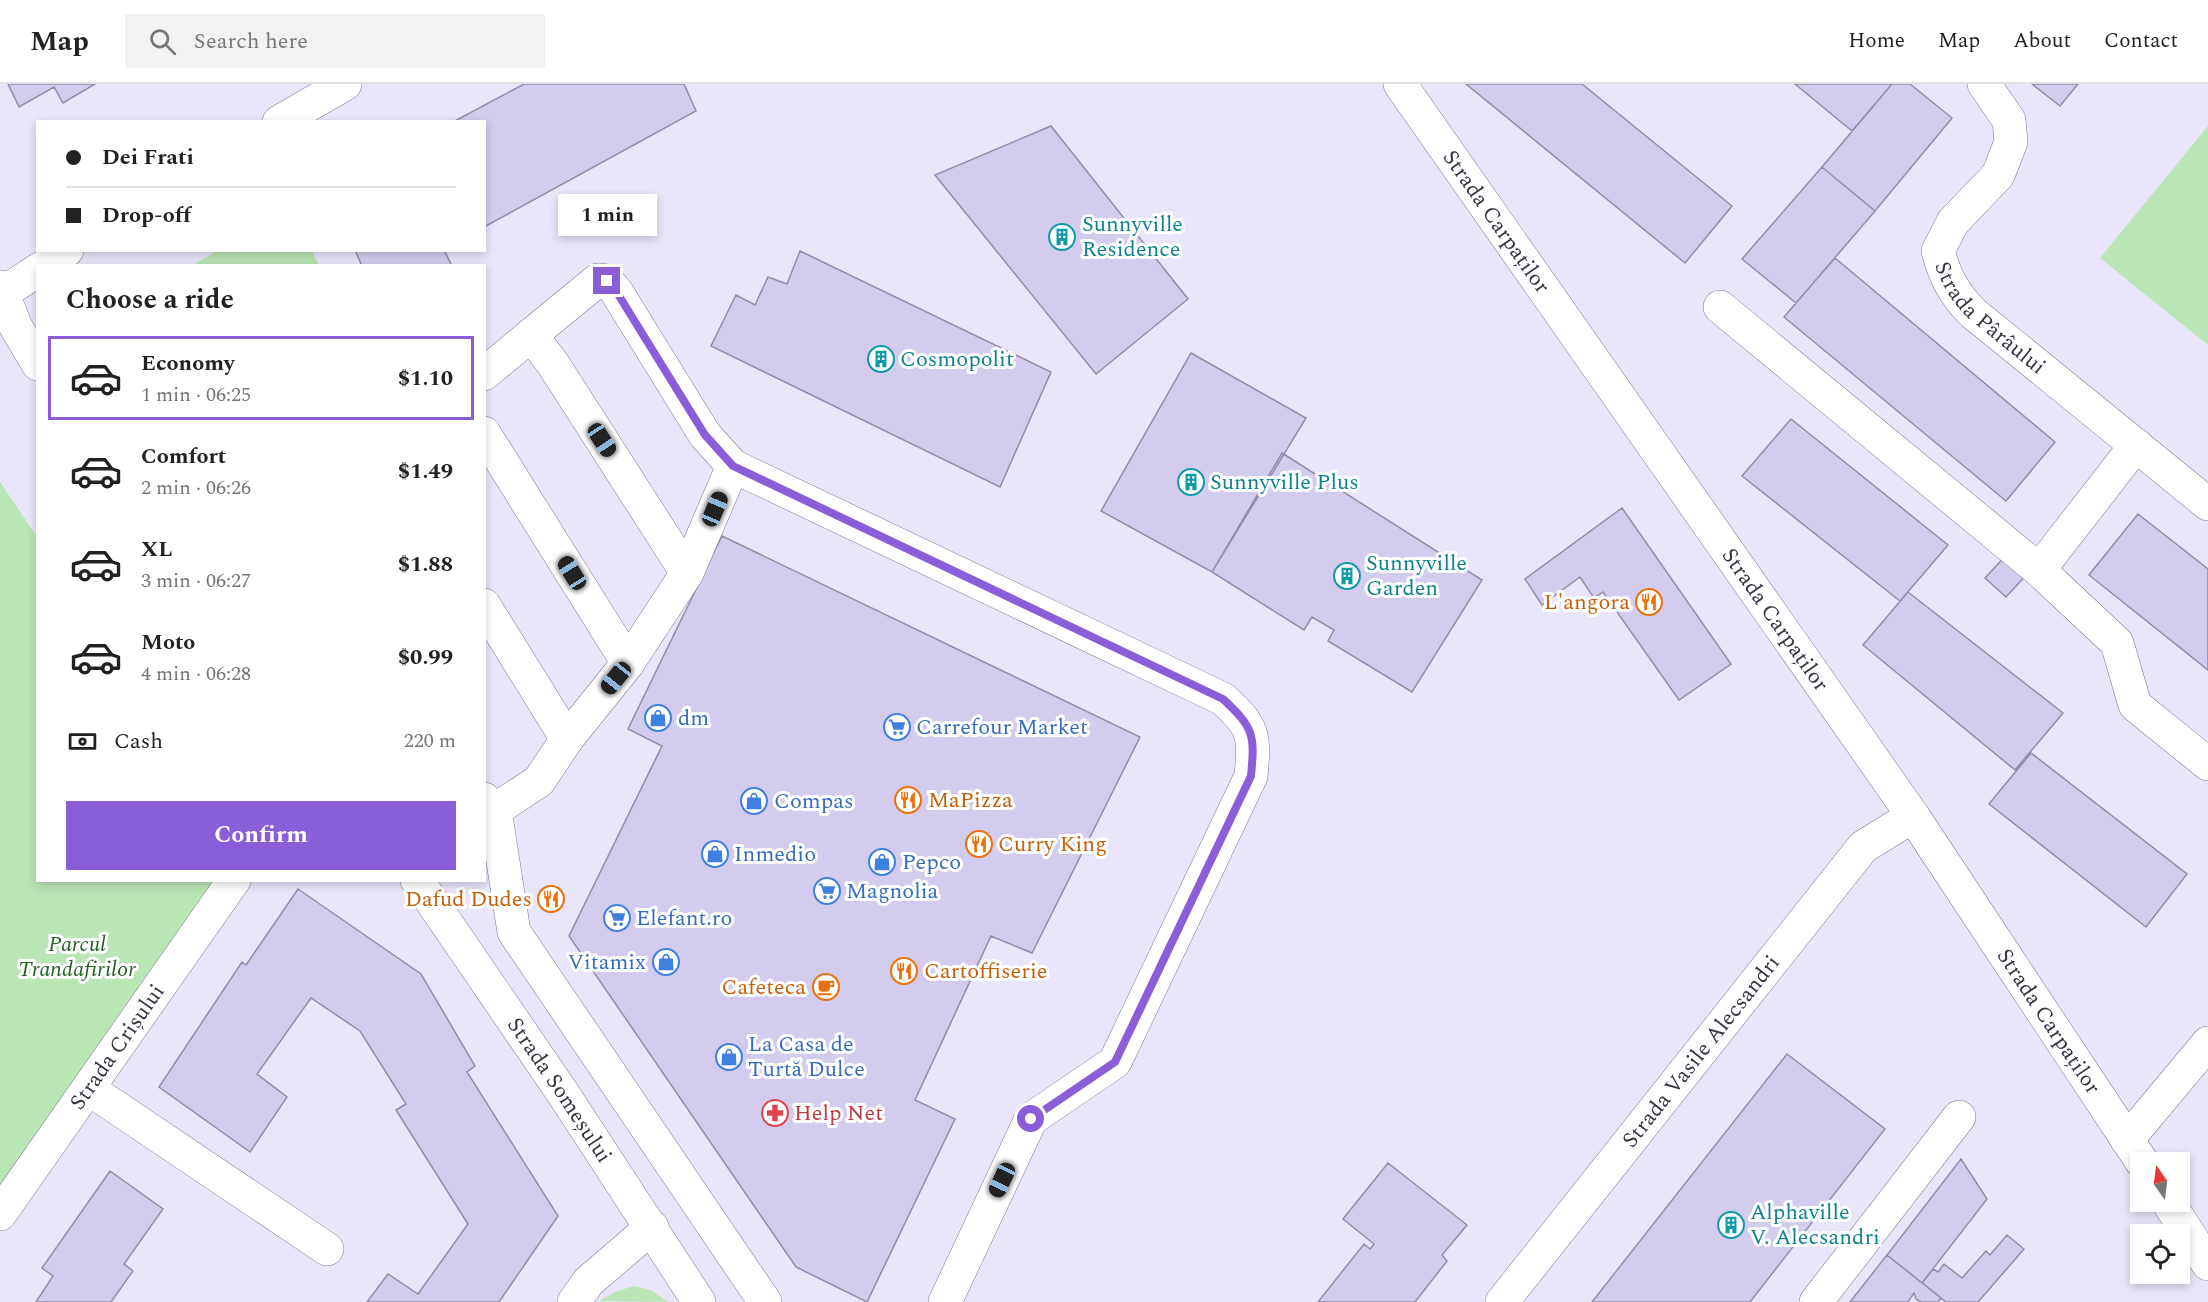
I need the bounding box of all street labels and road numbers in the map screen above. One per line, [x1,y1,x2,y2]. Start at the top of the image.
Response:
street label: Strada Carpaților [1434,143,1559,300]
street label: Strada Pârâului [1926,256,2053,383]
street label: Strada Carpaților [1713,541,1837,698]
street label: Strada Carpaților [1988,942,2109,1101]
street label: Strada Vasile Alecsandri [1614,948,1788,1155]
street label: Strada Crișului [61,977,173,1117]
street label: Strada Someșului [499,1010,621,1170]

